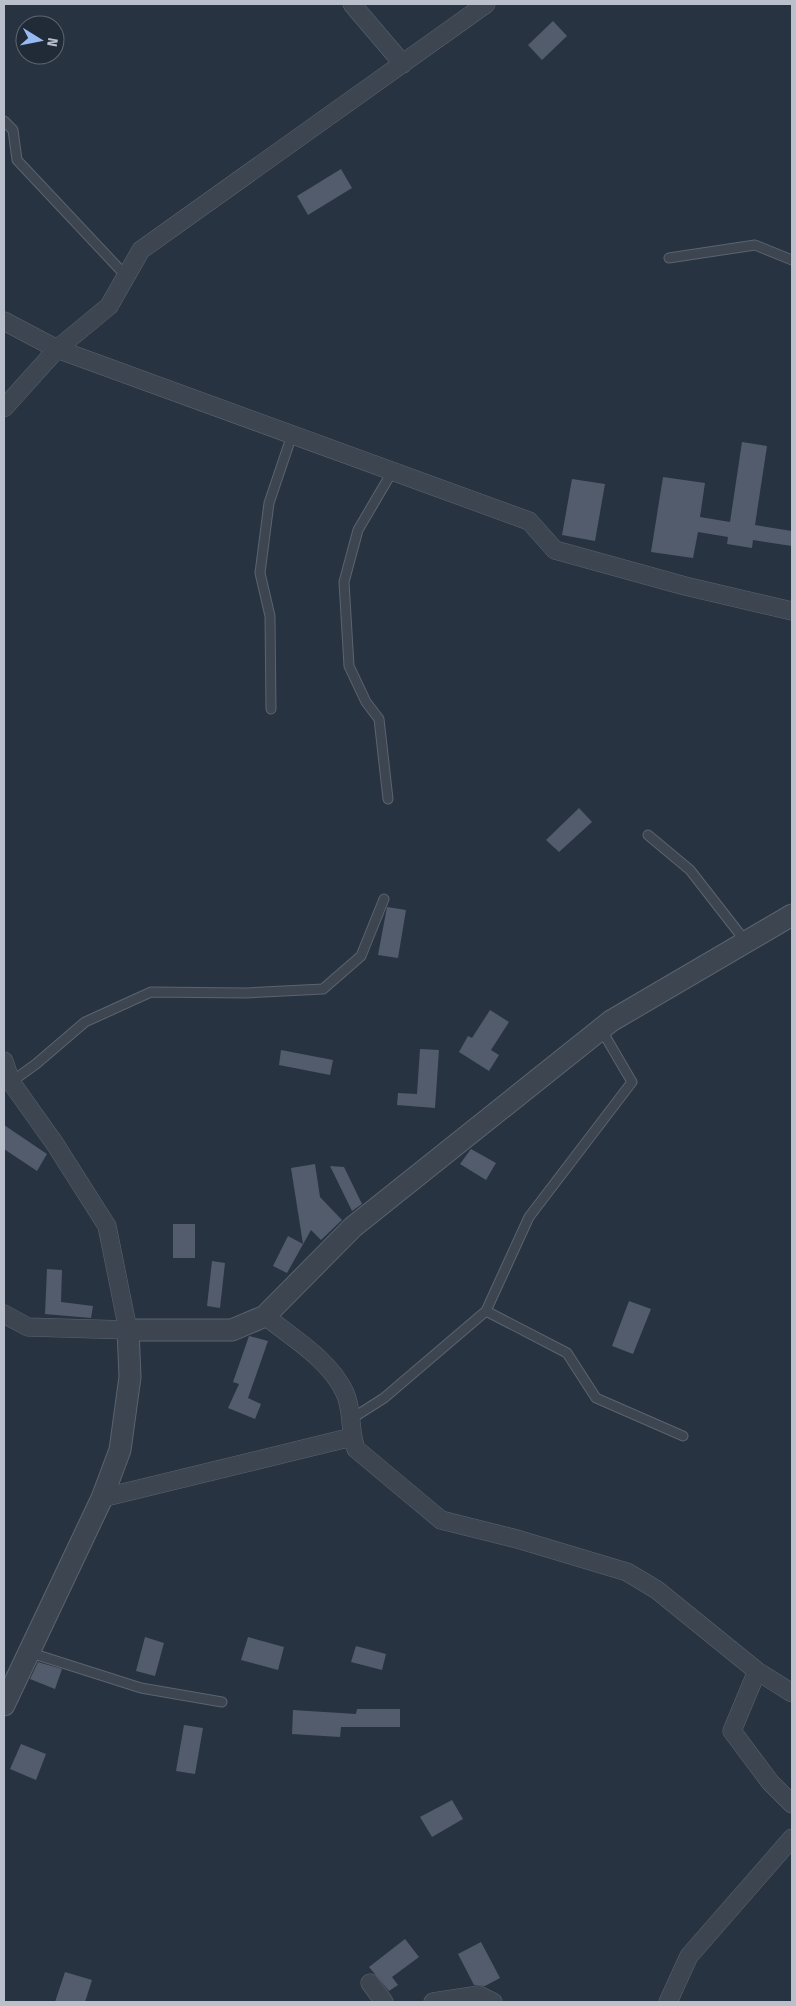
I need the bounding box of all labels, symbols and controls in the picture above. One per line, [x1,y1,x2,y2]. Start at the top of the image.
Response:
north arrow [15,15,65,65]
text: N [43,37,61,48]

